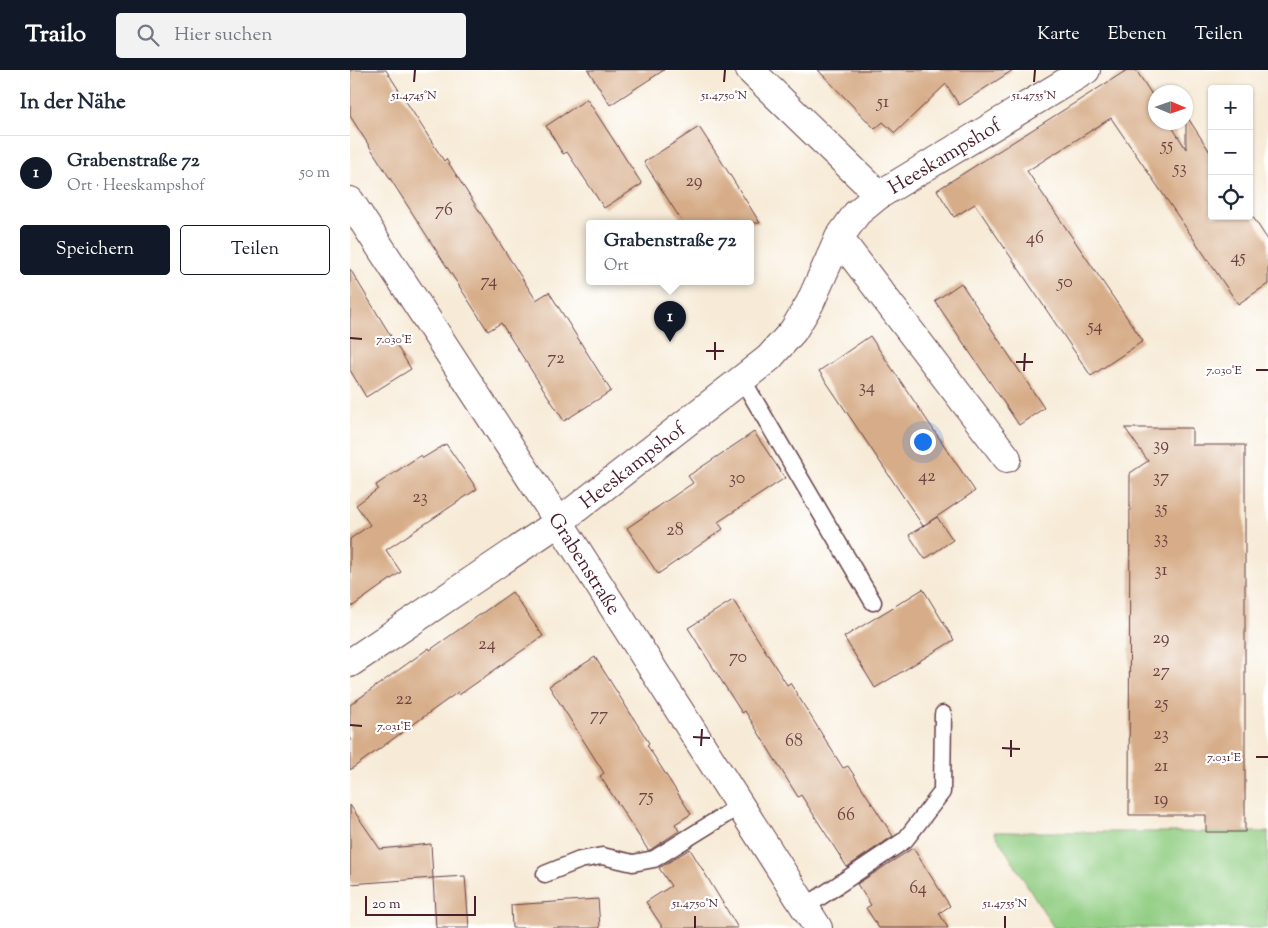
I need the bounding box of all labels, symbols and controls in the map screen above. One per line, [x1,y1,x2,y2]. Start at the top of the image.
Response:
search box [116,13,466,58]
text: Trailo [25,18,86,52]
icon: search [134,21,162,49]
text: Hier suchen [174,22,273,49]
text: Karte [1037,22,1080,48]
text: Ebenen [1108,22,1167,48]
text: Teilen [1195,22,1243,48]
north arrow [1148,85,1193,130]
map controls [1208,85,1253,220]
button: + [1208,85,1253,130]
text: 51.4745°N [390,87,437,105]
text: 51.4750°N [700,87,748,105]
text: 51.4755°N [1011,87,1057,105]
text: In der Nähe [20,88,126,118]
house number: 51 [876,90,889,116]
street label: Heeskampshof [884,112,1008,203]
button: − [1208,130,1253,175]
house number: 55 [1160,133,1173,159]
text: Grabenstraße 72 [67,148,200,175]
house number: 53 [1172,156,1187,182]
text: 1 [33,162,39,185]
text: 50 m [299,162,330,185]
house number: 29 [685,169,703,195]
text: Ort · Heeskampshof [67,175,205,198]
button: locate [1208,175,1253,220]
house number: 76 [435,198,453,224]
popup [586,220,754,285]
button: Speichern [20,225,170,275]
button: Teilen [180,225,330,275]
house number: 46 [1026,226,1044,252]
text: Grabenstraße 72 [604,228,736,255]
house number: 45 [1230,245,1246,271]
text: Ort [604,255,629,278]
house number: 74 [481,269,497,295]
house number: 50 [1056,270,1073,296]
pin: 1 [654,301,686,342]
house number: 54 [1086,314,1103,340]
text: 7.030°E [376,331,413,349]
house number: 72 [547,346,565,372]
text: 7.030°E [1206,362,1243,380]
house number: 34 [859,375,875,401]
street label: Heeskampshof [575,416,694,517]
your location [910,429,936,455]
house number: 39 [1153,433,1169,459]
house number: 42 [918,464,936,490]
house number: 37 [1153,465,1169,491]
house number: 30 [729,466,745,492]
house number: 23 [412,485,428,511]
house number: 35 [1154,496,1168,522]
street label: Grabenstraße [540,508,627,621]
house number: 28 [666,518,684,544]
house number: 33 [1154,526,1168,552]
house number: 31 [1154,558,1168,584]
house number: 29 [1152,626,1170,652]
house number: 24 [478,632,496,658]
house number: 70 [729,645,747,671]
house number: 27 [1152,659,1170,685]
house number: 22 [396,687,413,713]
house number: 25 [1154,691,1168,717]
house number: 77 [590,703,608,729]
text: 7.031°E [377,718,412,736]
house number: 23 [1153,722,1169,748]
house number: 68 [785,729,803,755]
text: 7.031°E [1207,749,1242,767]
house number: 21 [1154,754,1168,780]
house number: 75 [638,784,654,810]
house number: 19 [1154,787,1169,813]
house number: 66 [837,803,855,829]
house number: 64 [909,876,927,902]
scale bar [365,893,476,916]
text: 20 m [372,895,401,915]
text: 51.4750°N [671,895,719,913]
text: 51.4755°N [982,895,1028,913]

